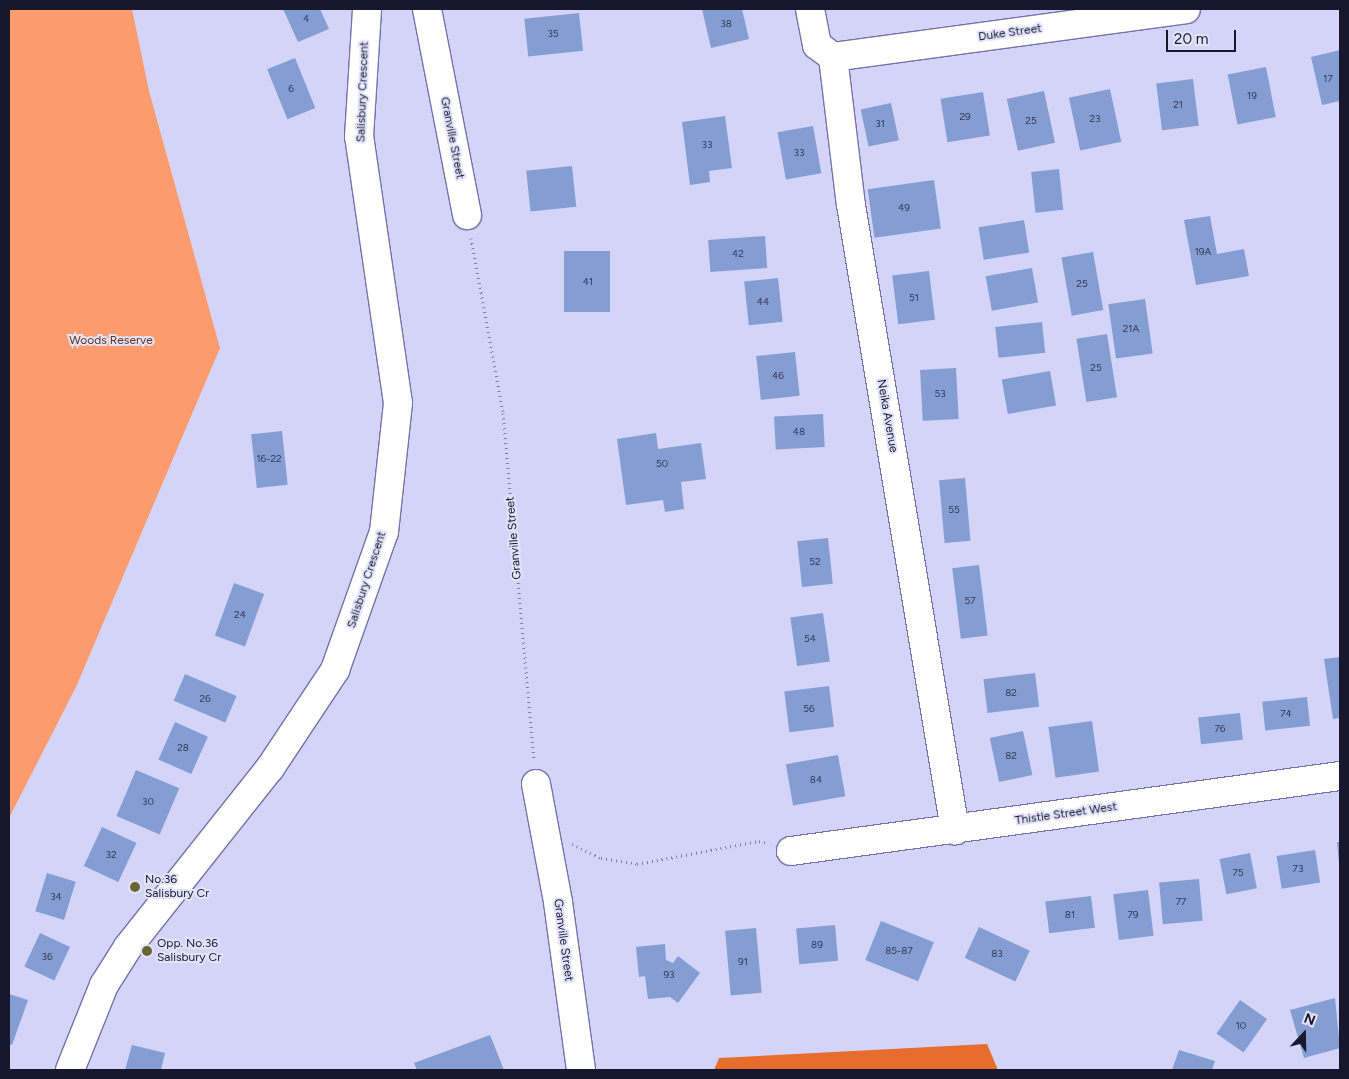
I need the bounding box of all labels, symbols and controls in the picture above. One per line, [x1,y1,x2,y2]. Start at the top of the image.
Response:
house number: 4 [303,13,309,25]
house number: 38 [720,18,732,30]
scale bar [1169,20,1239,52]
street label: Duke Street [977,21,1043,45]
house number: 35 [547,28,559,40]
text: 20 m [1174,30,1208,48]
street label: Salisbury Crescent [354,41,372,143]
house number: 17 [1323,73,1333,85]
house number: 6 [288,83,294,95]
house number: 19 [1247,90,1257,102]
street label: Granville Street [437,96,467,180]
house number: 21 [1173,99,1183,111]
house number: 29 [959,111,971,123]
house number: 23 [1089,113,1101,125]
house number: 25 [1025,115,1037,127]
house number: 31 [875,118,885,130]
house number: 33 [702,139,712,151]
house number: 33 [794,147,804,159]
house number: 49 [898,202,910,214]
house number: 19A [1195,246,1211,258]
house number: 42 [732,248,744,260]
house number: 41 [583,276,593,288]
house number: 25 [1076,278,1088,290]
house number: 51 [909,292,919,304]
house number: 44 [757,296,769,308]
house number: 21A [1123,323,1139,335]
park label: Woods Reserve [69,334,153,348]
house number: 25 [1090,362,1102,374]
house number: 46 [772,370,784,382]
street label: Neika Avenue [873,378,901,454]
house number: 53 [934,388,946,400]
house number: 48 [793,426,805,438]
house number: 16-22 [256,453,282,465]
house number: 50 [656,458,668,470]
street label: Granville Street [503,496,525,580]
house number: 55 [948,504,960,516]
street label: Salisbury Crescent [345,530,389,630]
house number: 52 [809,556,821,568]
house number: 57 [964,595,976,607]
house number: 24 [234,609,246,621]
house number: 54 [804,633,816,645]
house number: 82 [1005,687,1017,699]
house number: 26 [199,693,211,705]
house number: 56 [803,703,815,715]
house number: 74 [1280,708,1292,720]
house number: 76 [1214,723,1226,735]
house number: 28 [177,742,189,754]
house number: 82 [1005,750,1017,762]
house number: 84 [810,774,822,786]
house number: 30 [142,796,154,808]
street label: Thistle Street West [1014,800,1118,828]
house number: 32 [105,849,117,861]
house number: 73 [1293,863,1303,875]
house number: 75 [1232,867,1244,879]
place label: No.36 Salisbury Cr [145,873,209,901]
marker: No.36 Salisbury Cr [129,881,141,893]
house number: 34 [50,891,62,903]
house number: 77 [1176,896,1186,908]
street label: Granville Street [550,898,576,982]
house number: 81 [1065,909,1075,921]
house number: 79 [1127,909,1139,921]
place label: Opp. No.36 Salisbury Cr [157,937,221,965]
house number: 89 [811,939,823,951]
marker: Opp. No.36 Salisbury Cr [141,945,153,957]
house number: 85-87 [885,945,913,957]
house number: 83 [991,948,1003,960]
house number: 36 [41,951,53,963]
house number: 91 [738,956,748,968]
house number: 93 [663,969,675,981]
north arrow [1279,1009,1329,1059]
text: N [1301,1010,1318,1029]
house number: 10 [1236,1020,1246,1032]

